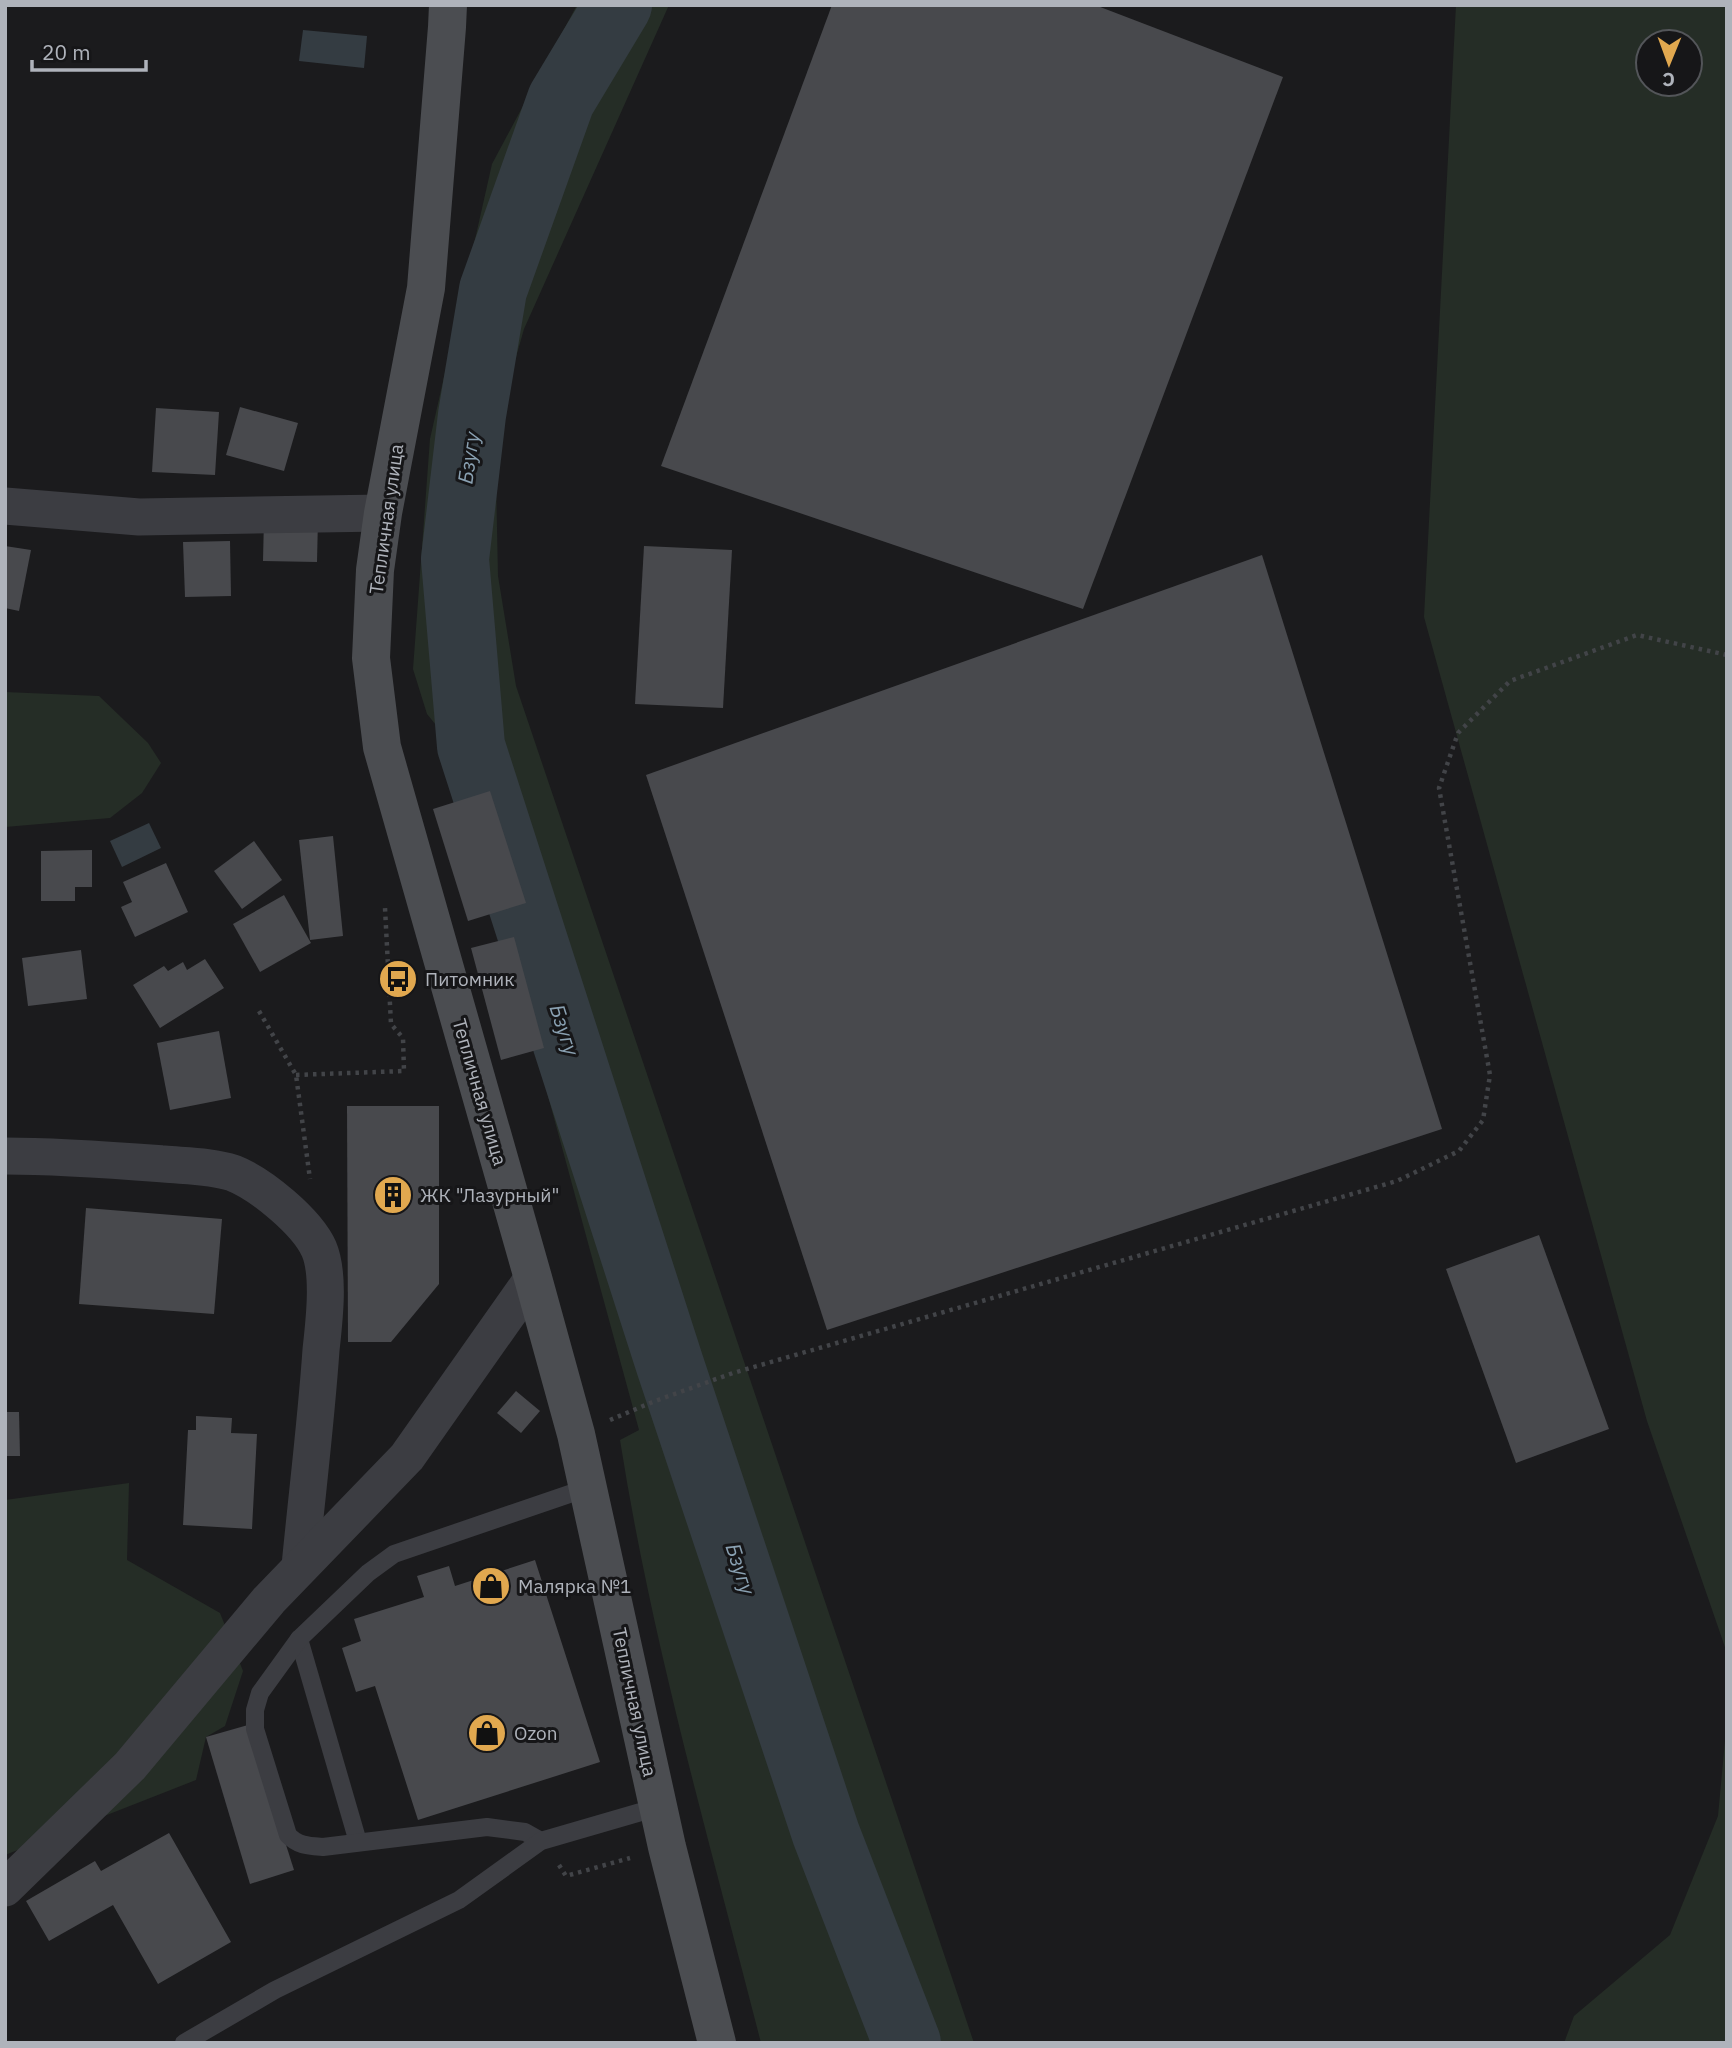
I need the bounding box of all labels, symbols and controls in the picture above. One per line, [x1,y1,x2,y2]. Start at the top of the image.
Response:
scale bar [32,28,145,72]
north arrow [1634,28,1704,98]
text: 20 m [42,38,91,66]
text: С [1662,68,1675,92]
water label: Бзугу [451,429,486,486]
street label: Тепличная улица [364,442,408,596]
bus stop icon: Питомник [377,958,419,1000]
place label: Питомник [425,967,515,991]
water label: Бзугу [544,1001,587,1060]
street label: Тепличная улица [448,1016,512,1168]
building icon: ЖК "Лазурный" [372,1174,414,1216]
place label: ЖК "Лазурный" [420,1183,559,1207]
water label: Бзугу [720,1540,763,1599]
shop icon: Малярка №1 [470,1565,512,1607]
place label: Малярка №1 [518,1574,632,1598]
street label: Тепличная улица [607,1625,663,1779]
shop icon: Ozon [466,1712,508,1754]
place label: Ozon [514,1721,558,1745]

